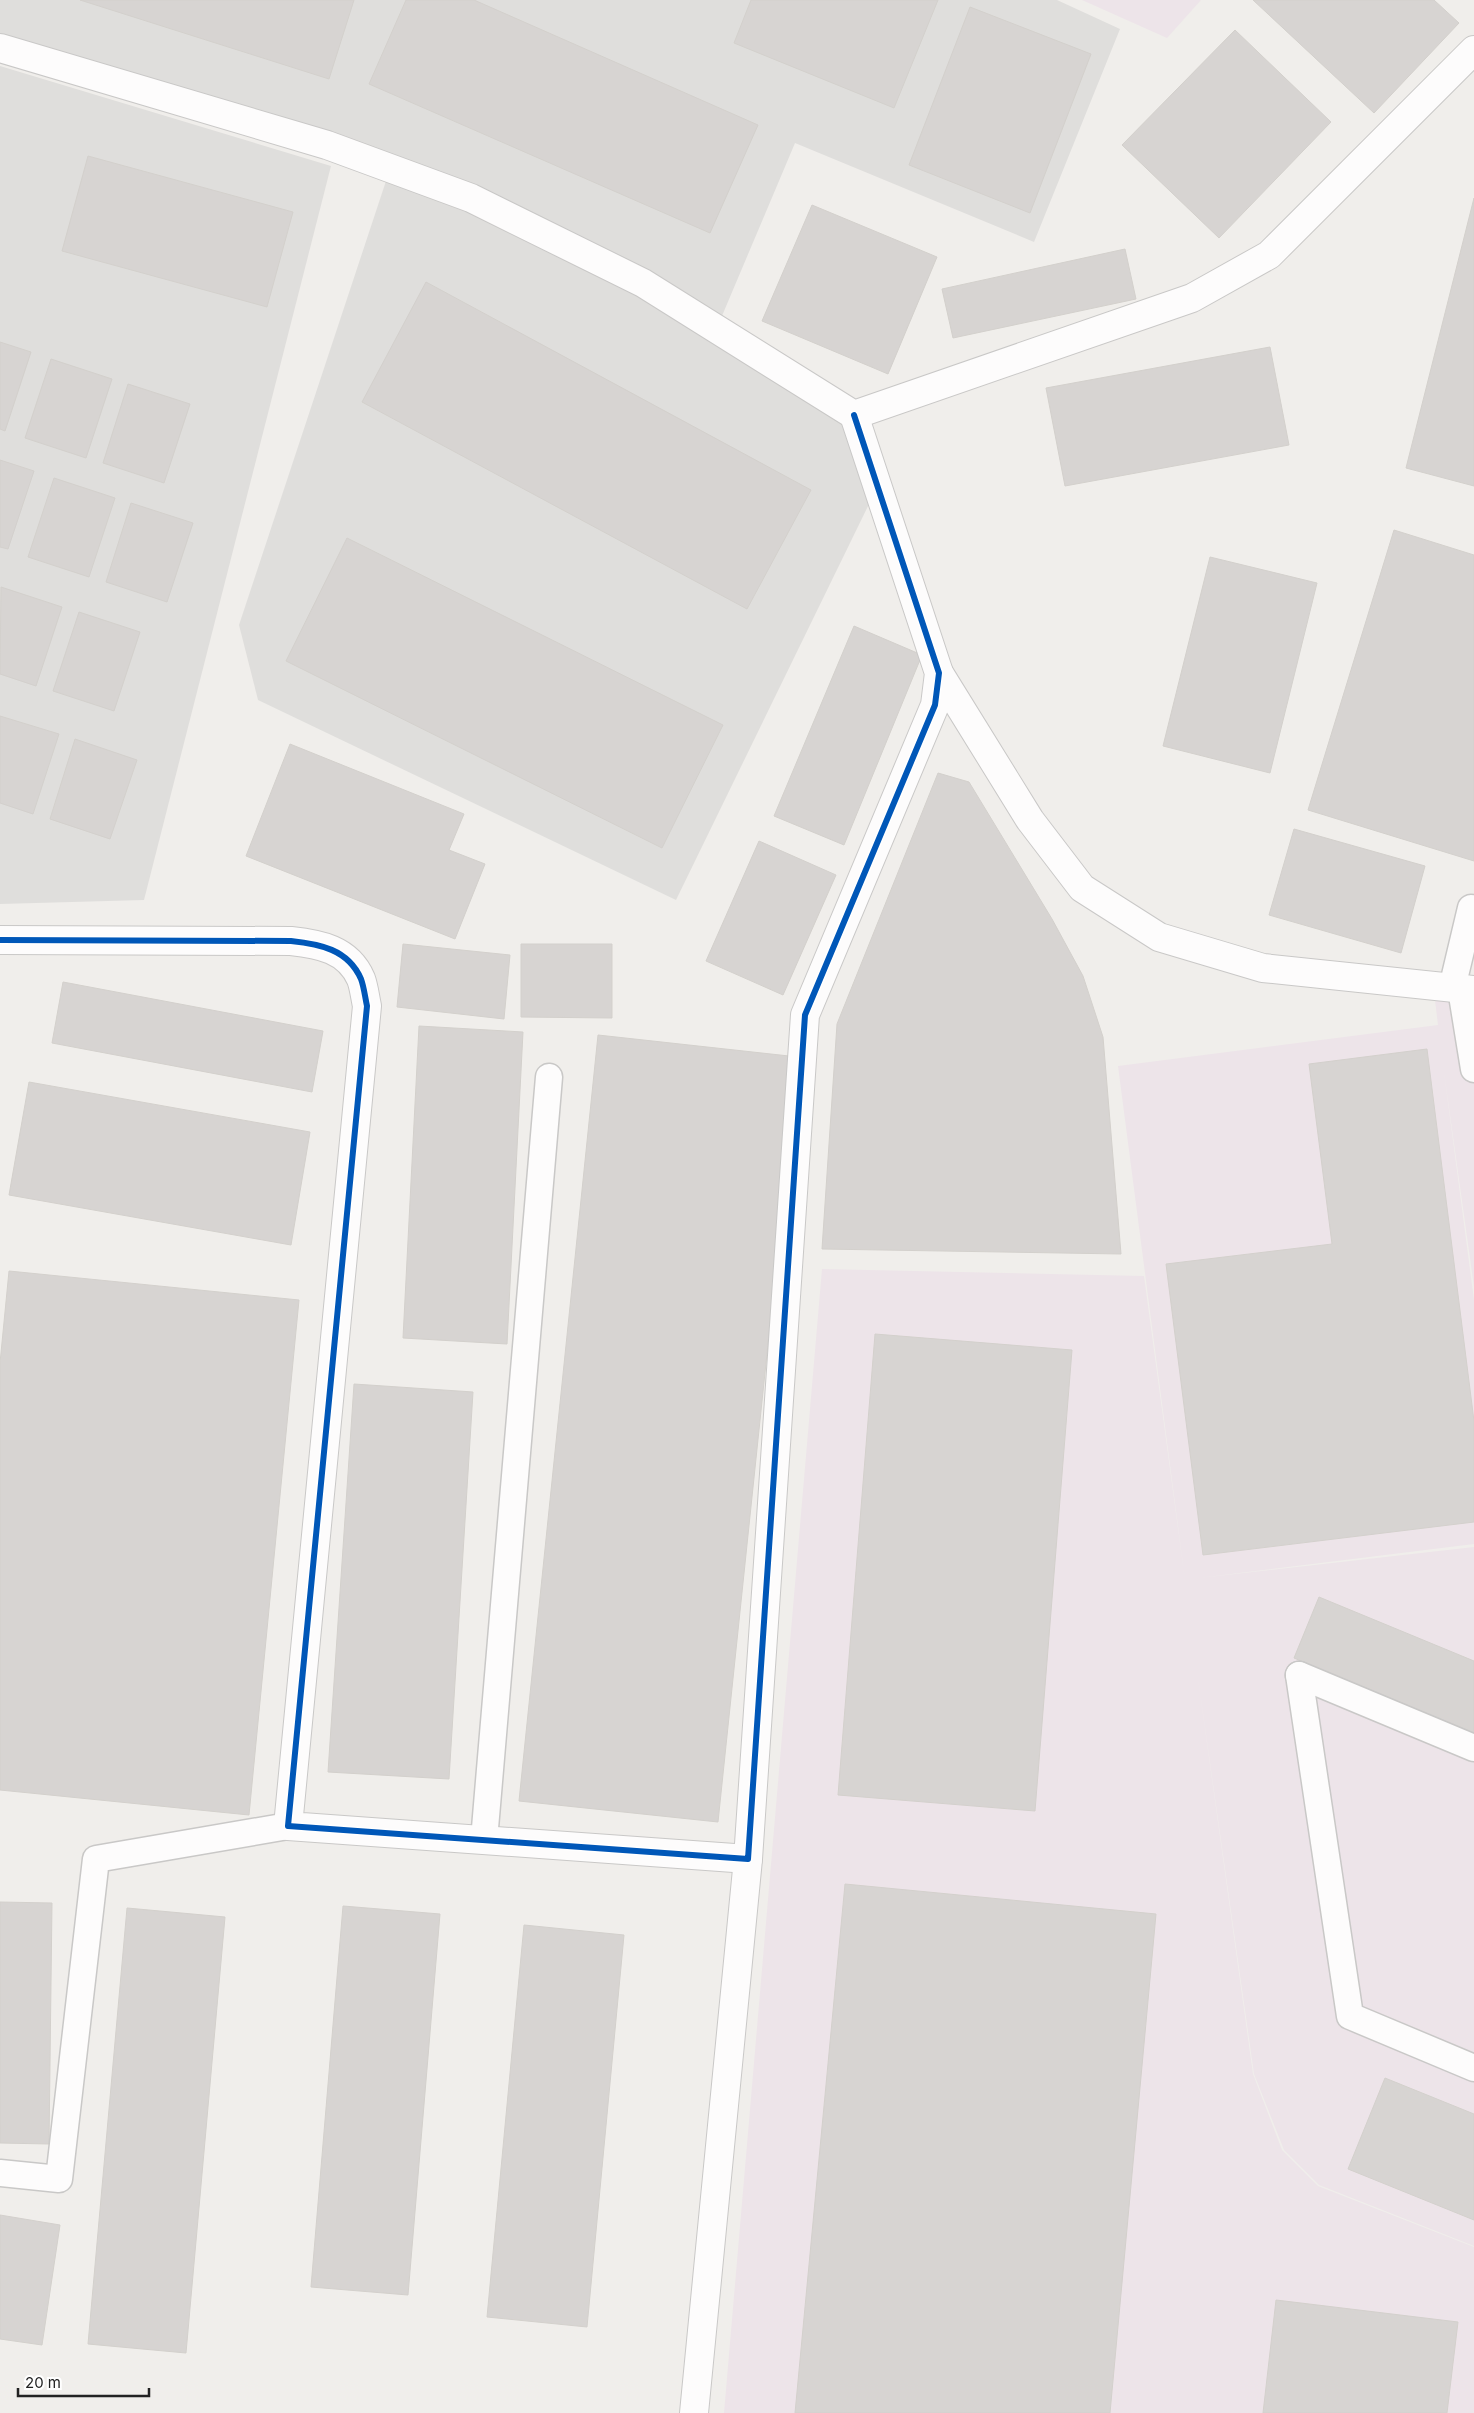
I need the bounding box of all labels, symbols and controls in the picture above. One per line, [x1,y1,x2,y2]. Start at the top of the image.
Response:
scale bar [18,2366,149,2398]
text: 20 m [25,2373,61,2392]

